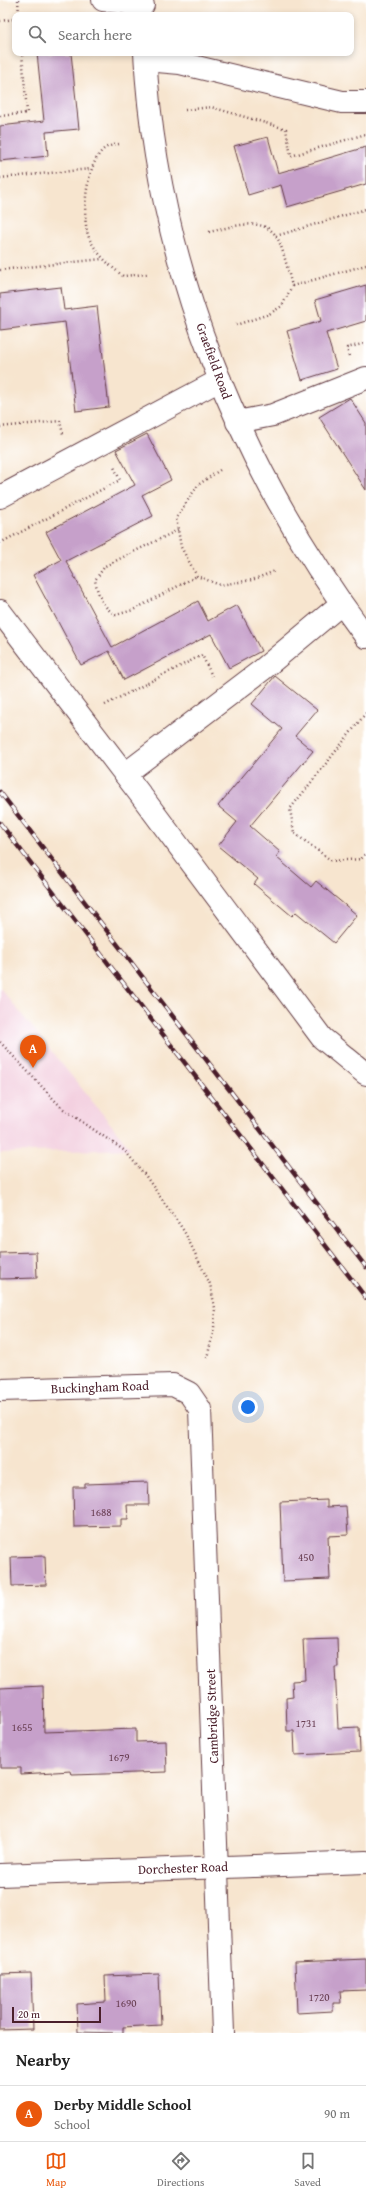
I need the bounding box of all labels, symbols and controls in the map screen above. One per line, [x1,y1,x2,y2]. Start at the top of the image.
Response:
search box [12,12,354,56]
icon: search [26,23,48,45]
text: Search here [58,24,132,45]
street label: Graefield Road [191,320,237,402]
pin: A [20,1035,46,1068]
street label: Buckingham Road [51,1376,149,1398]
your location [238,1397,258,1417]
house number: 1688 [90,1504,112,1520]
house number: 450 [298,1549,314,1565]
street label: Cambridge Street [201,1668,223,1764]
house number: 1731 [295,1715,317,1731]
house number: 1655 [11,1719,33,1735]
house number: 1679 [108,1749,130,1765]
street label: Dorchester Road [138,1857,228,1879]
house number: 1720 [308,1989,330,2005]
house number: 1690 [115,1995,137,2011]
scale bar [12,2005,101,2024]
text: 20 m [18,2006,40,2022]
text: Nearby [16,2047,70,2072]
text: Derby Middle School [54,2094,191,2115]
text: A [25,2104,33,2123]
text: 90 m [324,2104,350,2123]
text: School [54,2115,90,2134]
tab: Map [45,2150,67,2190]
tab: Directions [157,2150,204,2190]
tab: Saved [294,2150,321,2190]

